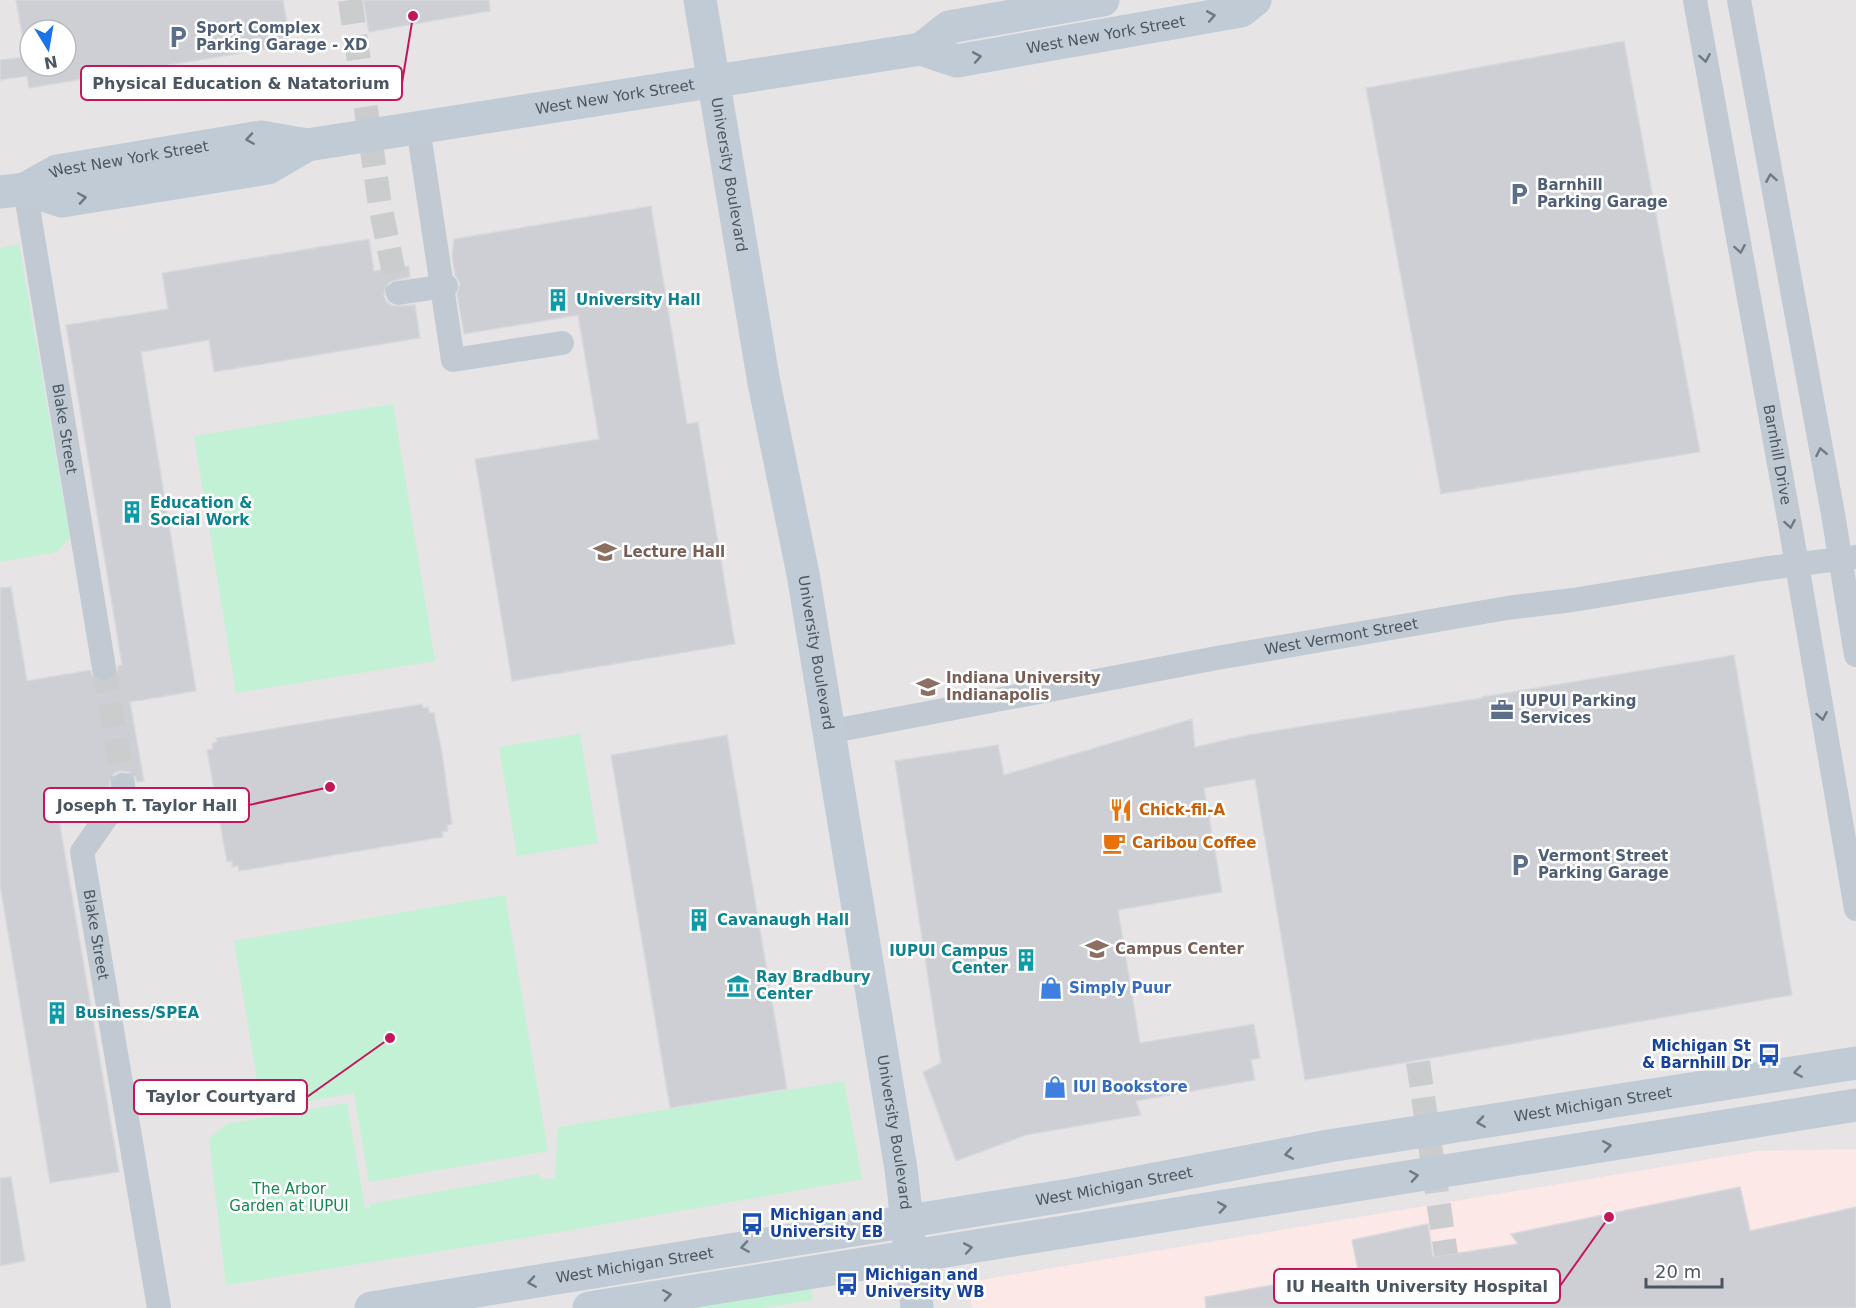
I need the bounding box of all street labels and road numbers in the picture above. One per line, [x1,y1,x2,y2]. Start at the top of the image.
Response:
street label: West New York Street [1025,12,1187,58]
street label: West New York Street [534,76,696,118]
street label: University Boulevard [707,96,751,253]
street label: West New York Street [46,137,210,182]
street label: Blake Street [48,382,81,475]
street label: Barnhill Drive [1759,403,1795,506]
street label: University Boulevard [794,574,838,731]
street label: West Vermont Street [1263,614,1419,659]
street label: Blake Street [79,888,112,981]
street label: University Boulevard [873,1054,915,1211]
street label: West Michigan Street [1513,1083,1673,1126]
street label: West Michigan Street [1034,1163,1194,1209]
street label: West Michigan Street [554,1244,715,1287]

